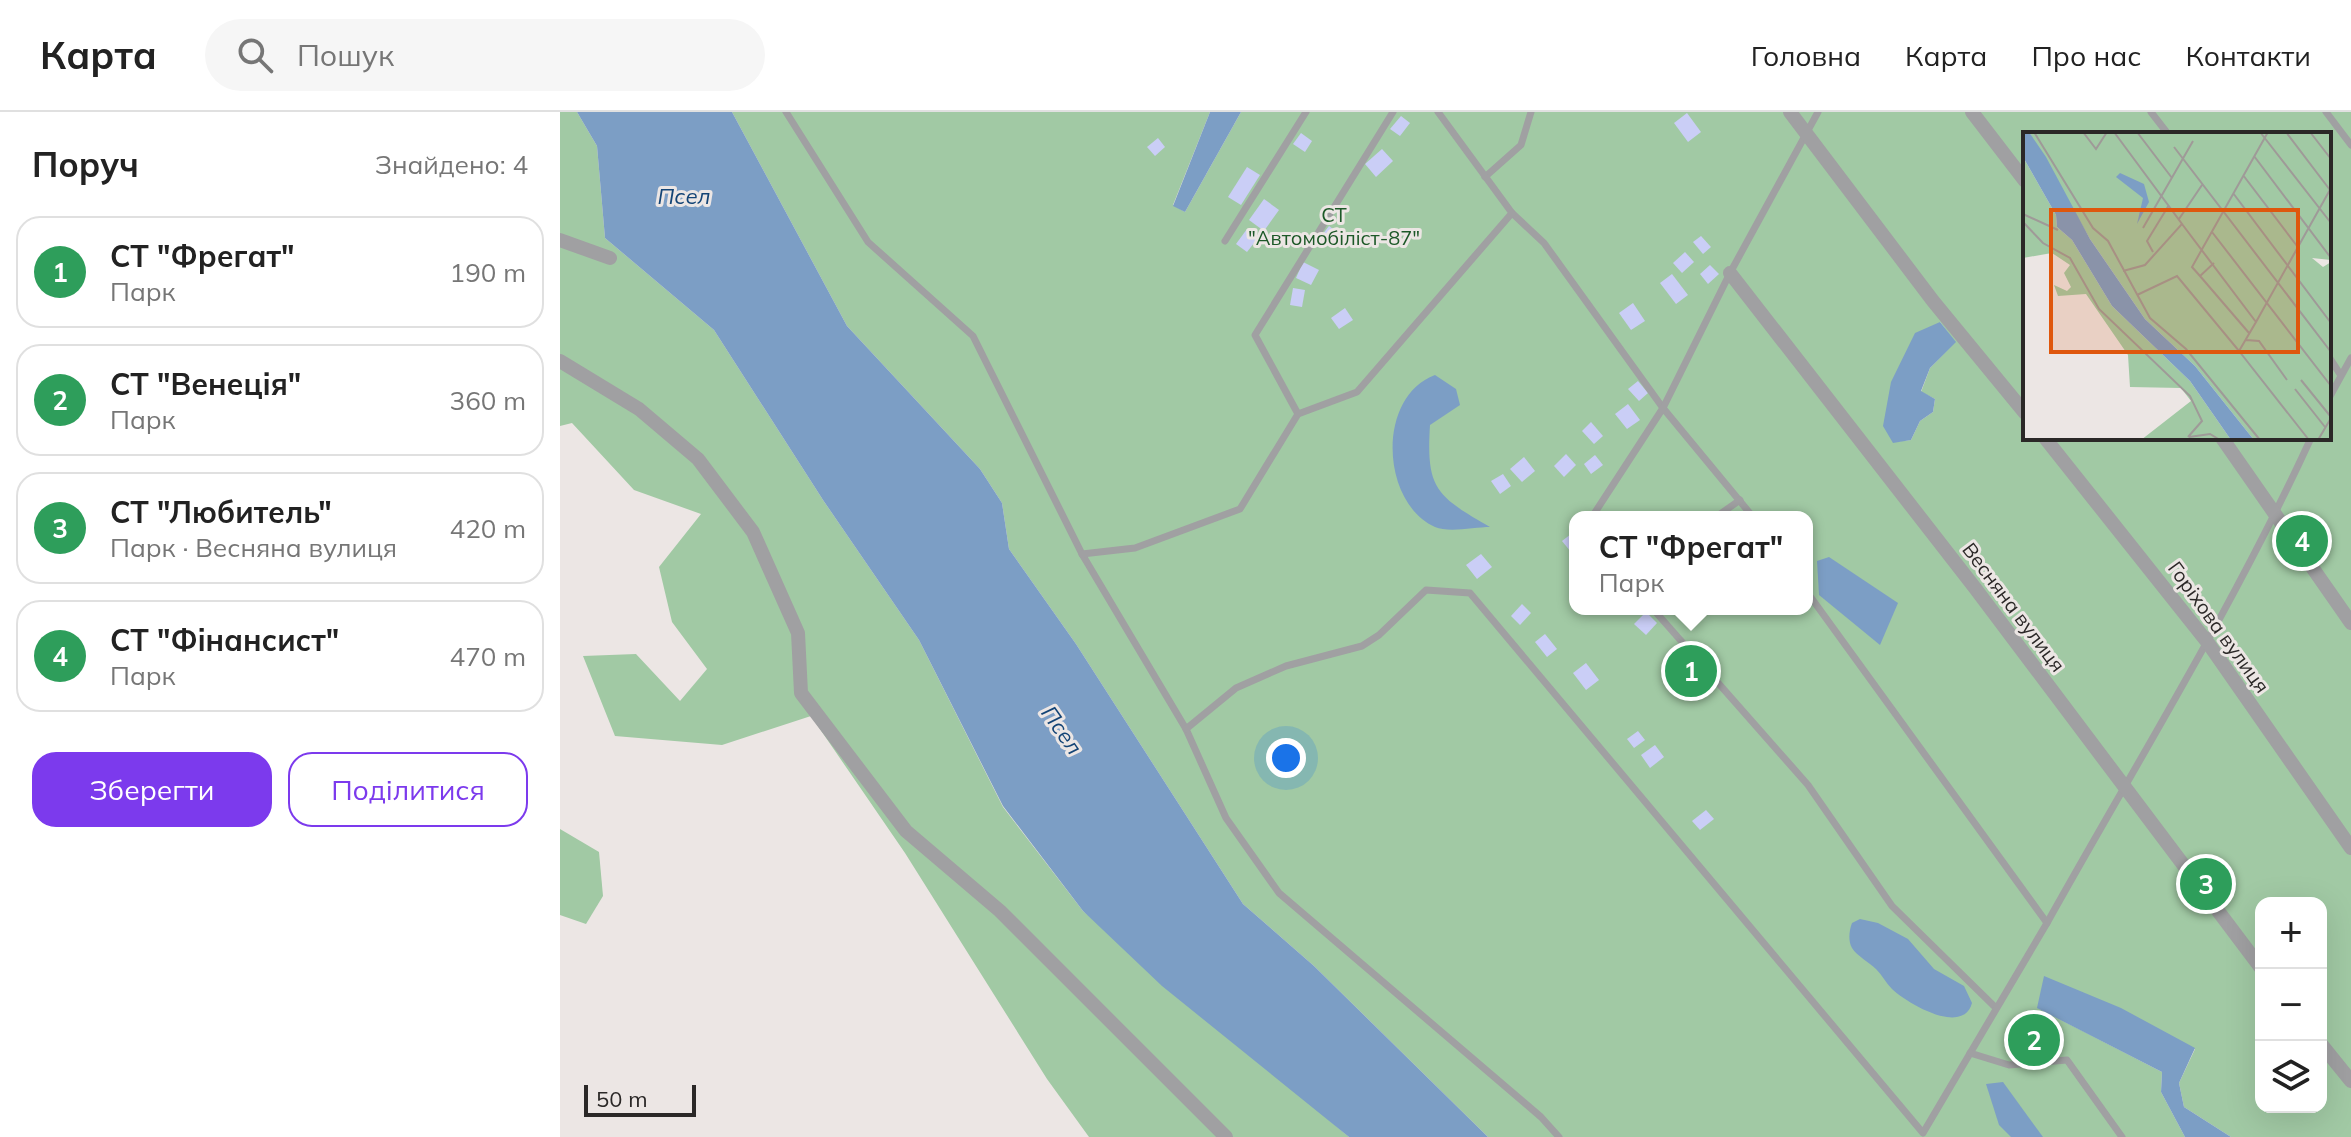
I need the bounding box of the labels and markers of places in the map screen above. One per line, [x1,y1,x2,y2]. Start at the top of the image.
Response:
pin: 4 [2276,511,2328,571]
pin: 1 [1665,641,1717,701]
pin: 3 [2180,854,2232,914]
pin: 2 [2008,1010,2060,1070]

